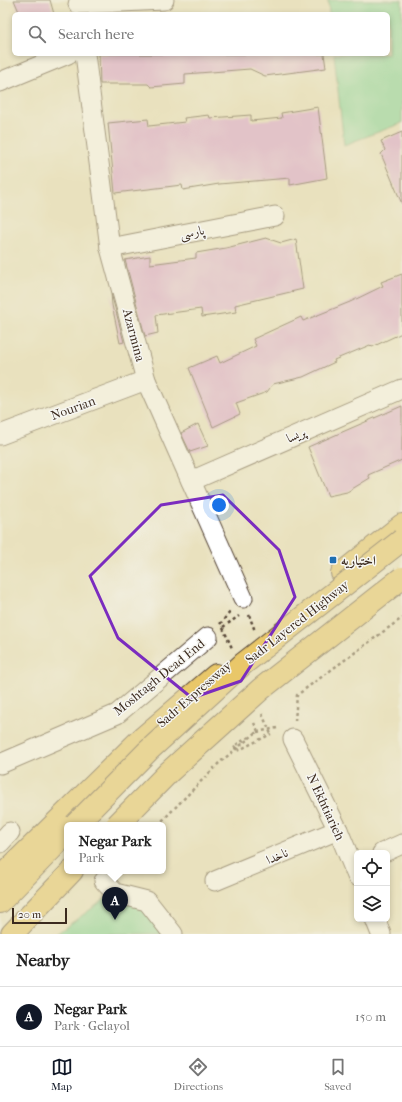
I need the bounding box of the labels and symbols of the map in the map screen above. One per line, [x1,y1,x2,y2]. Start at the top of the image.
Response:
street label: پارسی [178,222,206,244]
street label: Azarmina [120,306,148,364]
street label: Nourian [49,393,98,423]
street label: پریسا [284,424,310,448]
your location [209,495,229,515]
place label: اختیاریه [341,553,376,569]
marker: اختیاریه [328,555,338,565]
street label: Sadr Layered Highway [242,576,352,667]
street label: Moshtagh Dead End [110,635,208,718]
street label: Sadr Expressway [154,657,235,730]
street label: N Ekhtiarieh [304,771,348,843]
street label: ناخدا [264,845,290,867]
pin: A [102,887,128,920]
scale bar [12,906,67,925]

